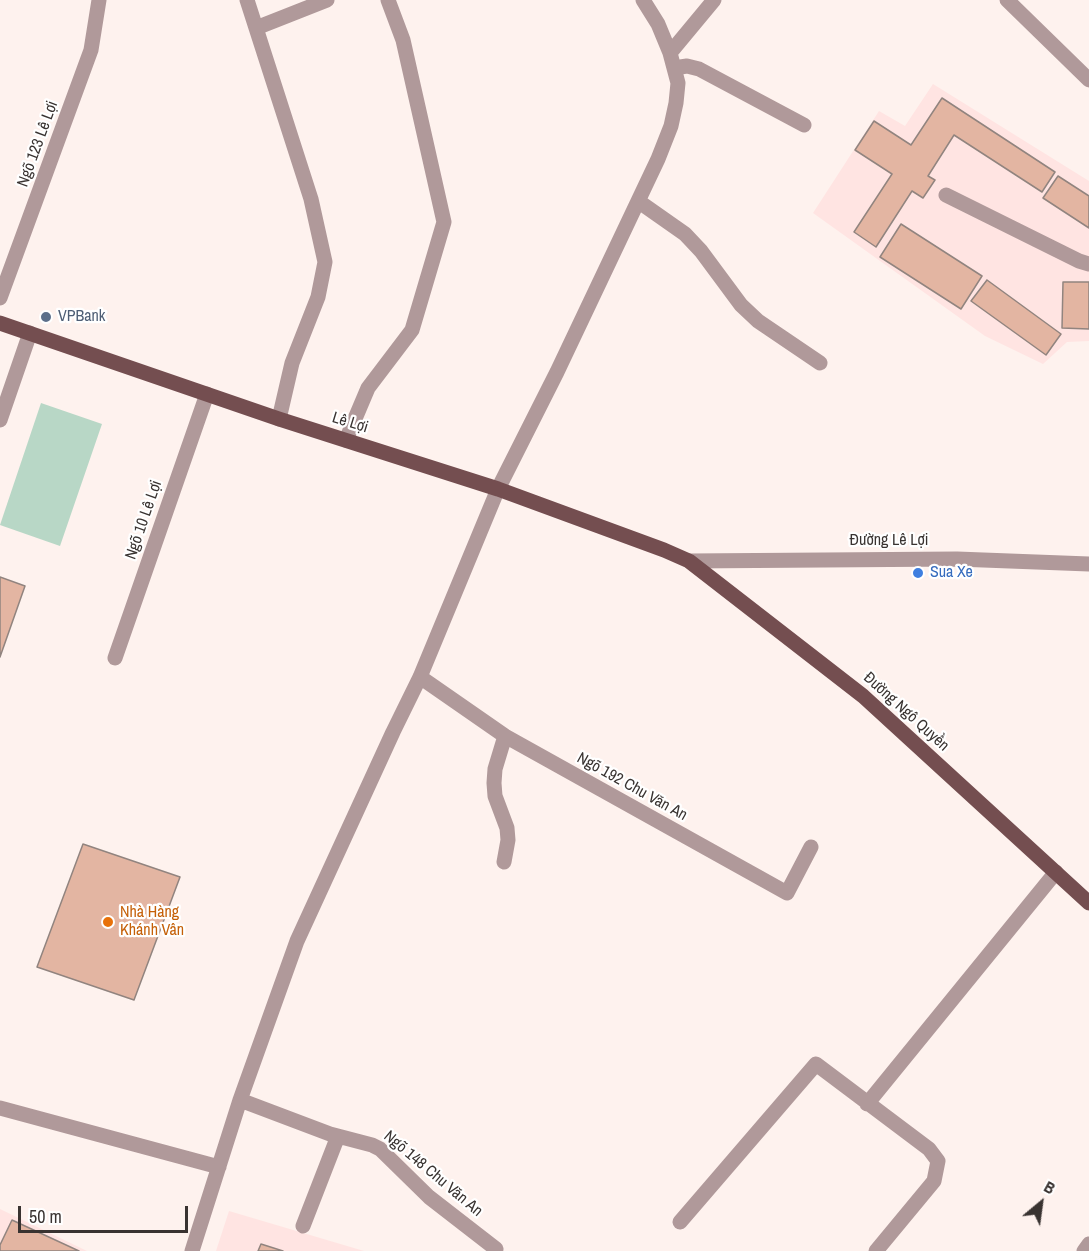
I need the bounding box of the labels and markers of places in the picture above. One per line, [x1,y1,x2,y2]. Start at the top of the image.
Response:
place label: VPBank [58,307,105,327]
marker: VPBank [39,310,53,324]
place label: Sua Xe [930,563,973,583]
marker: Sua Xe [911,566,925,580]
place label: Nhà Hàng Khánh Vân [120,903,184,941]
marker: Nhà Hàng Khánh Vân [101,915,115,929]

